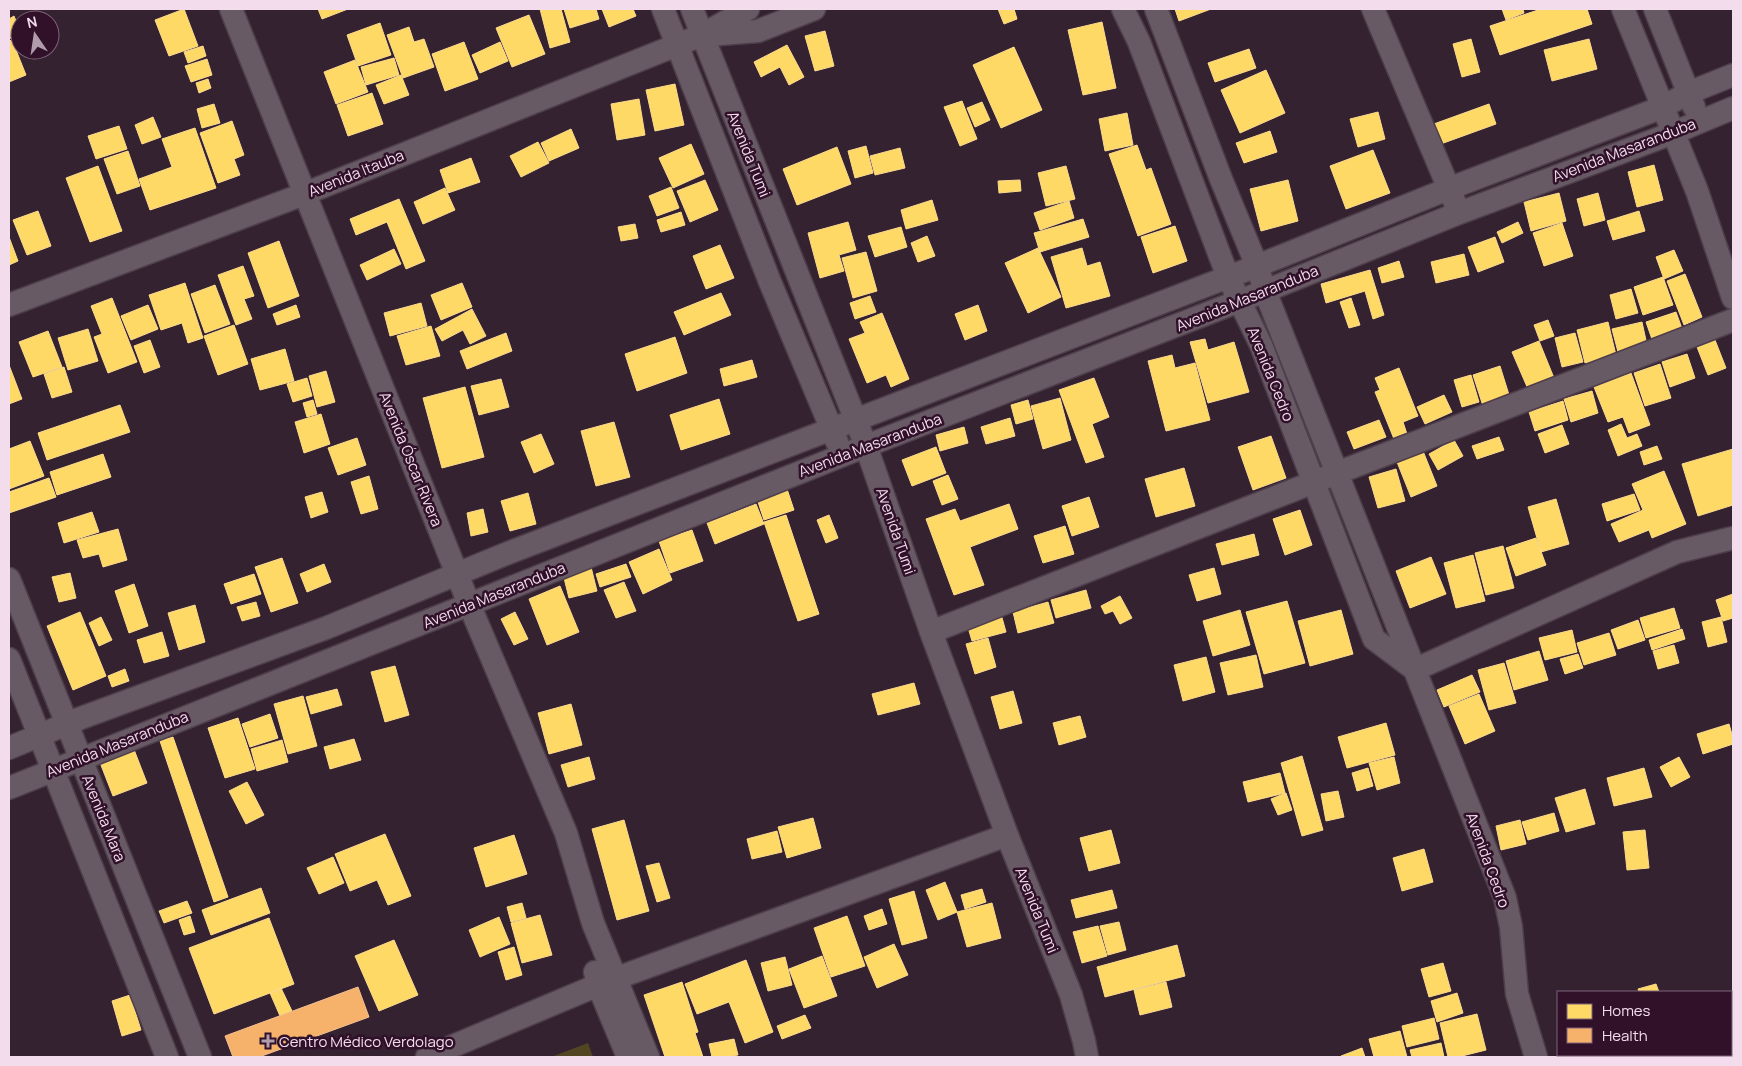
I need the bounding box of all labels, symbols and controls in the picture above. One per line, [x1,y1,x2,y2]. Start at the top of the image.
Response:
north arrow [10,10,60,60]
text: N [25,11,39,32]
street label: Avenida Tumi [722,108,776,200]
street label: Avenida Masaranduba [1549,113,1699,187]
street label: Avenida Itauba [305,144,407,202]
street label: Avenida Masaranduba [1173,260,1321,336]
street label: Avenida Cedro [1243,324,1299,424]
street label: Avenida Óscar Rivera [374,388,448,530]
street label: Avenida Masaranduba [795,408,945,482]
street label: Avenida Tumi [871,485,921,577]
street label: Avenida Masaranduba [420,557,568,633]
street label: Avenida Masaranduba [43,706,191,782]
street label: Avenida Mara [77,772,131,864]
street label: Avenida Cedro [1461,809,1515,911]
street label: Avenida Tumi [1010,864,1064,956]
legend [1557,991,1732,1056]
text: Homes [1602,1000,1651,1021]
text: Health [1602,1025,1648,1046]
place label: Centro Médico Verdolago [279,1031,454,1052]
marker: Centro Médico Verdolago [261,1034,275,1048]

